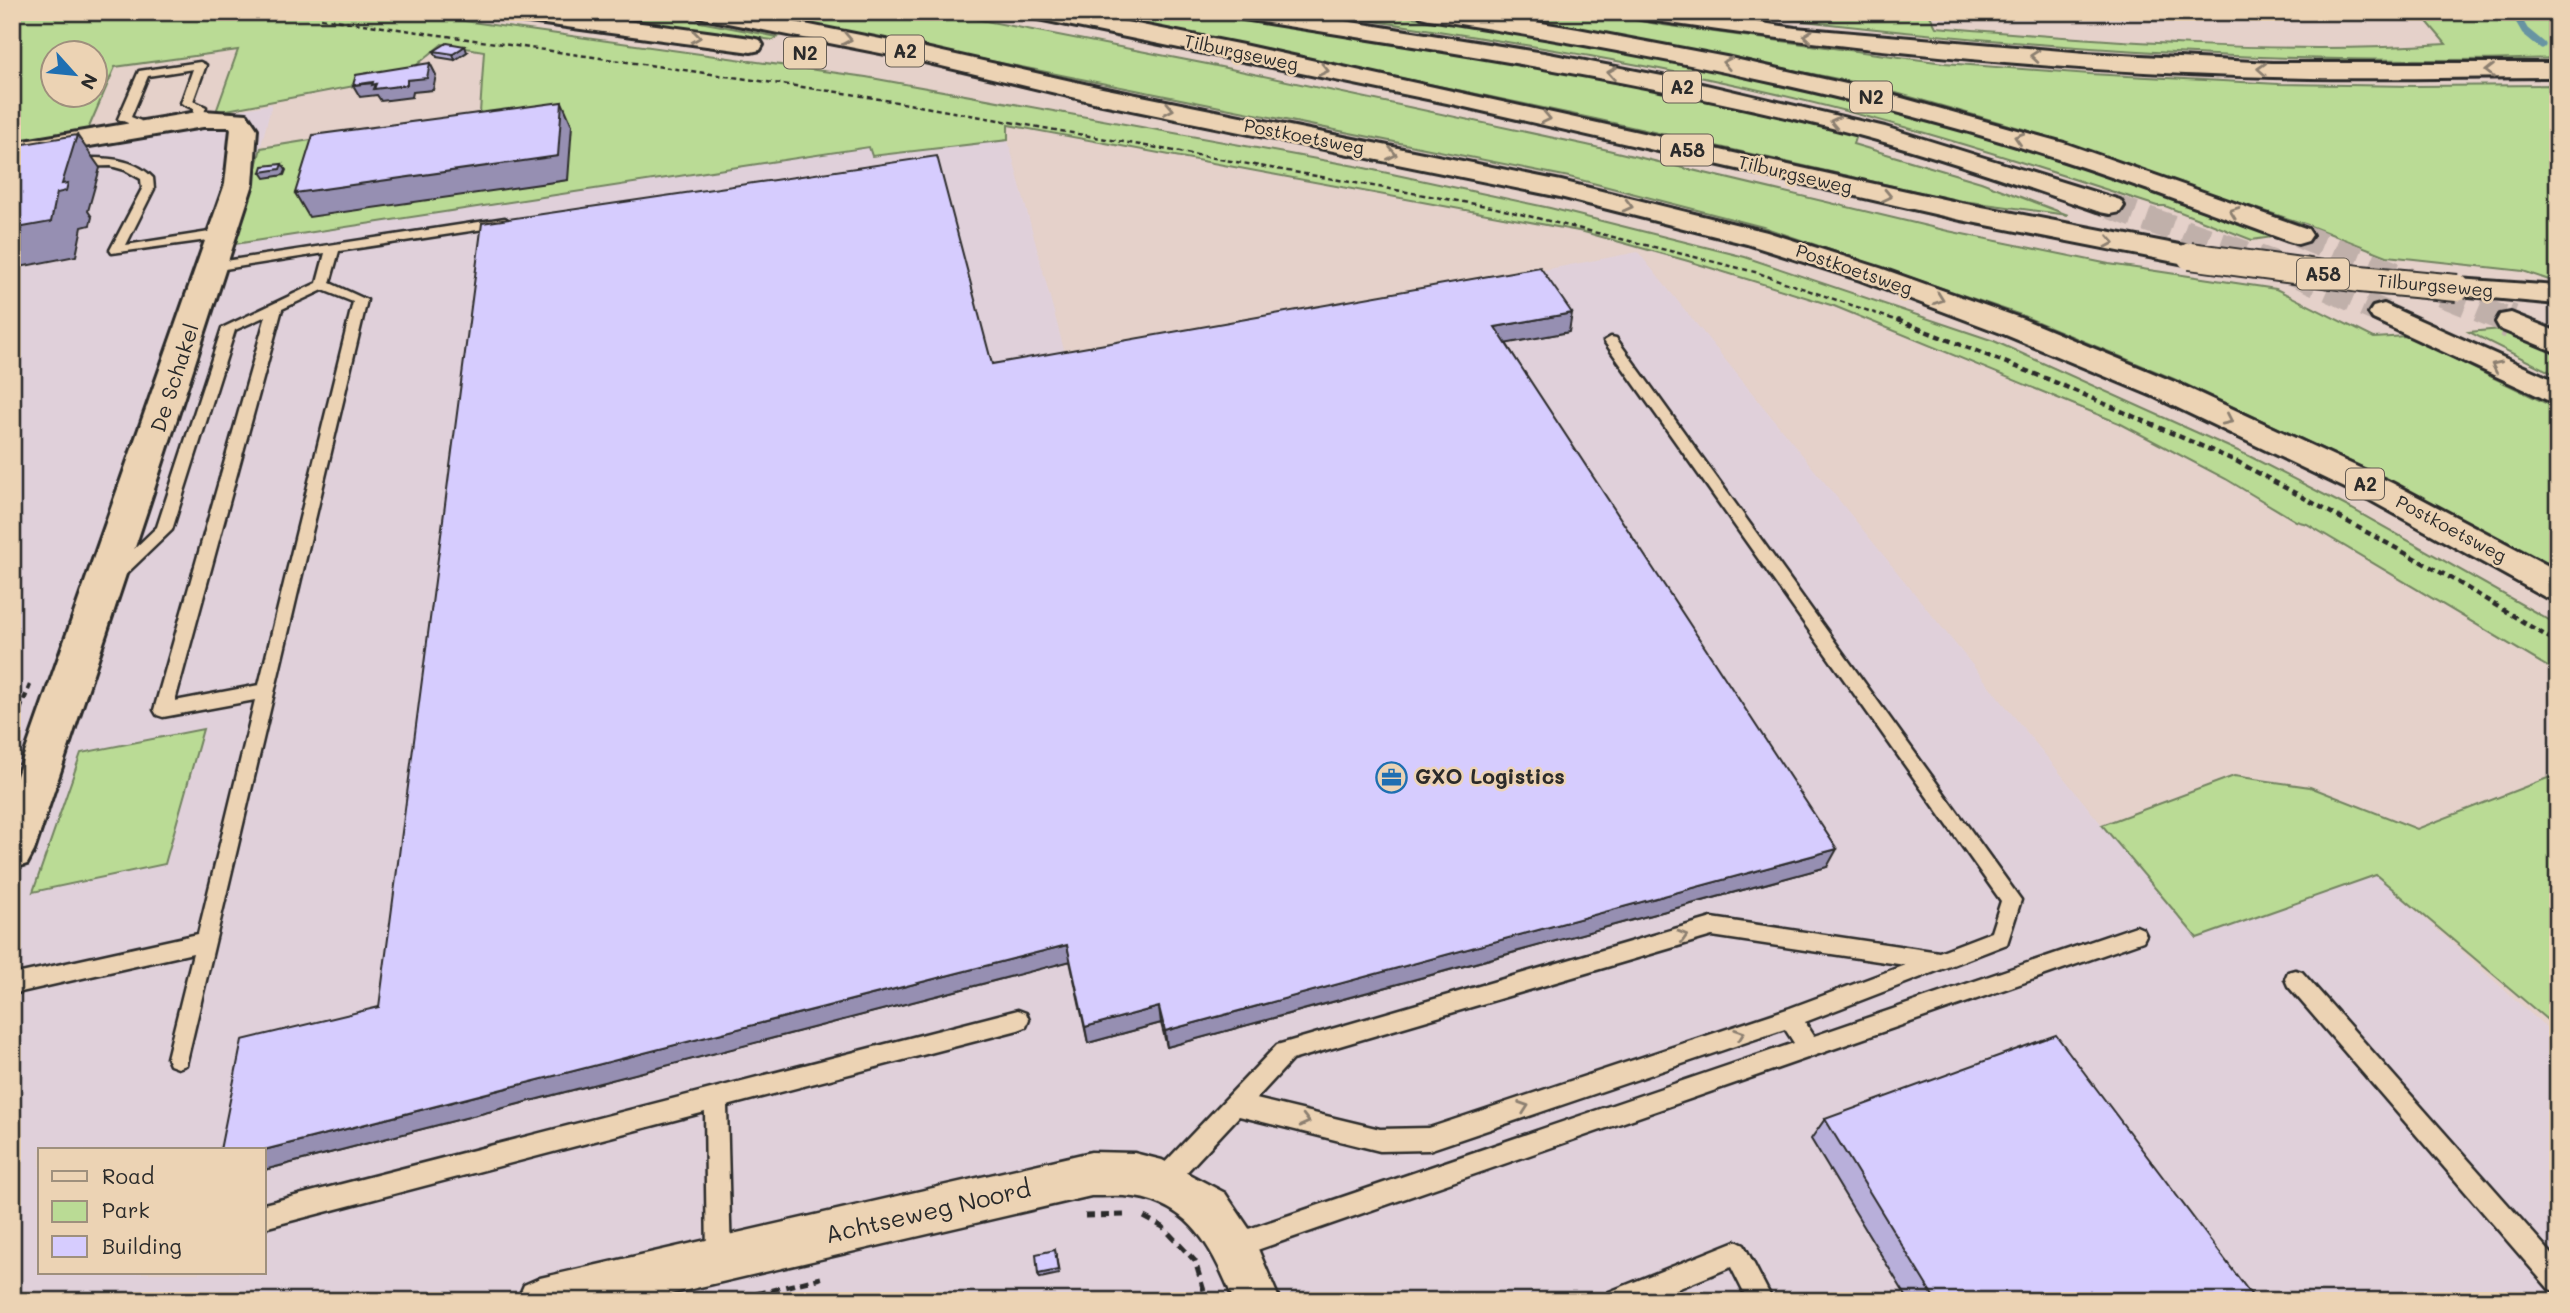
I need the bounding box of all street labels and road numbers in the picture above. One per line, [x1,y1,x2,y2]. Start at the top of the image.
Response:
street label: Tilburgseweg [1182,28,1301,76]
road number: A2 [886,36,924,66]
road number: N2 [784,38,826,68]
road number: A2 [1663,72,1701,102]
road number: N2 [1850,82,1892,113]
street label: Postkoetsweg [1242,113,1366,159]
road number: A58 [1661,134,1713,166]
street label: Tilburgseweg [1736,149,1855,199]
street label: Postkoetsweg [1793,238,1916,300]
road number: A58 [2297,258,2349,290]
street label: Tilburgseweg [2376,268,2494,302]
street label: De Schakel [143,320,204,435]
road number: A2 [2346,468,2384,499]
street label: Postkoetsweg [2392,489,2511,567]
street label: Achtseweg Noord [822,1172,1033,1249]

